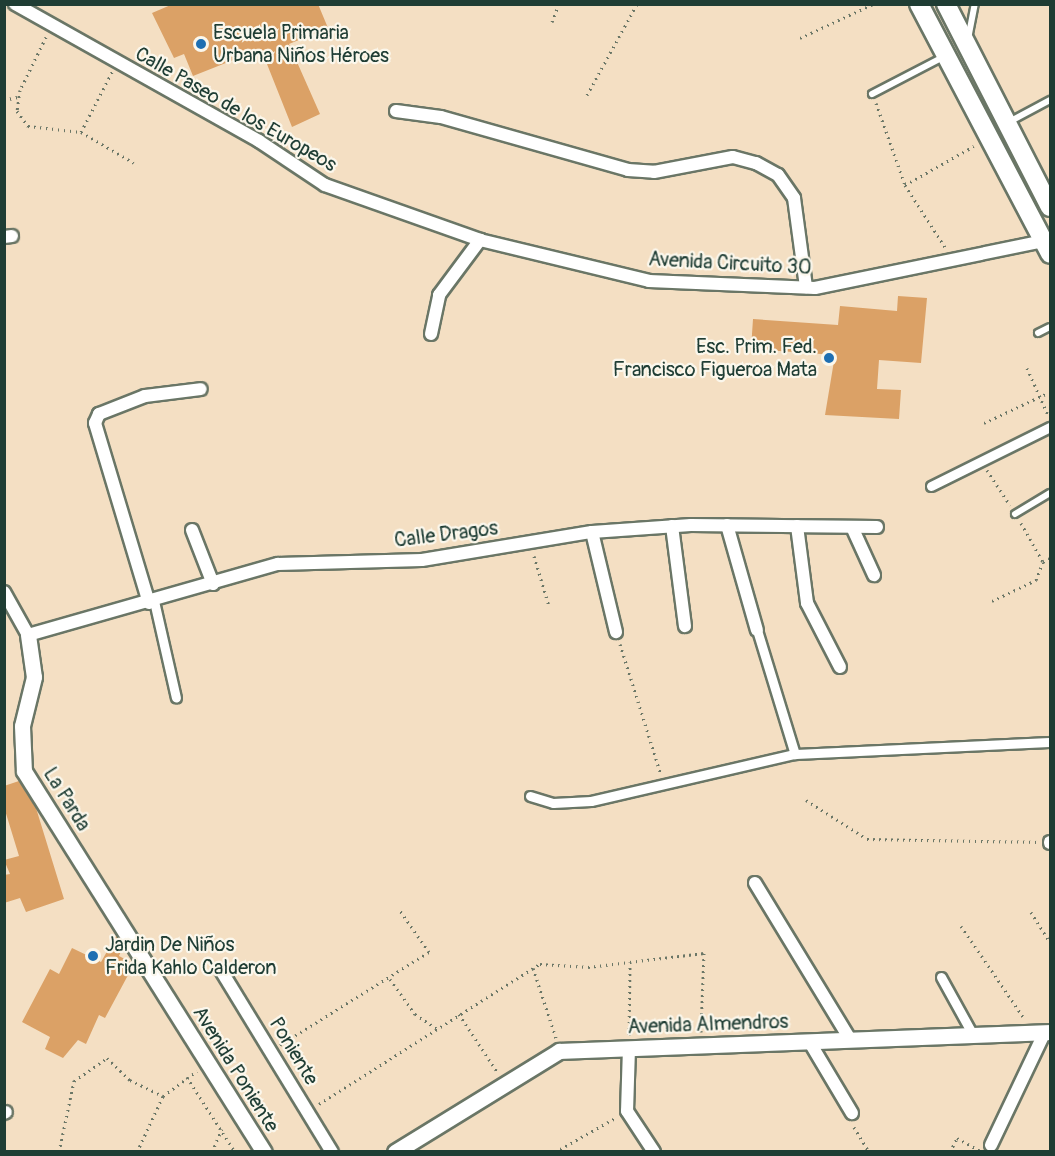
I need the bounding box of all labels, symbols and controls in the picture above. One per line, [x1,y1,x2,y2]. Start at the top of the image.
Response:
place label: Escuela Primaria Urbana Niños Héroes [213,20,389,67]
marker: Escuela Primaria Urbana Niños Héroes [194,37,208,51]
street label: Calle Paseo de los Europeos [131,41,341,177]
street label: Avenida Circuito 30 [648,247,812,279]
place label: Esc. Prim. Fed. Francisco Figueroa Mata [613,334,817,381]
marker: Esc. Prim. Fed. Francisco Figueroa Mata [822,351,836,365]
street label: Calle Dragos [393,516,499,552]
street label: La Parda [38,763,96,835]
place label: Jardin De Niños Frida Kahlo Calderon [105,933,277,980]
marker: Jardin De Niños Frida Kahlo Calderon [86,949,100,963]
street label: Avenida Poniente [188,1002,284,1136]
street label: Avenida Almendros [627,1009,789,1039]
street label: Poniente [264,1013,324,1089]

